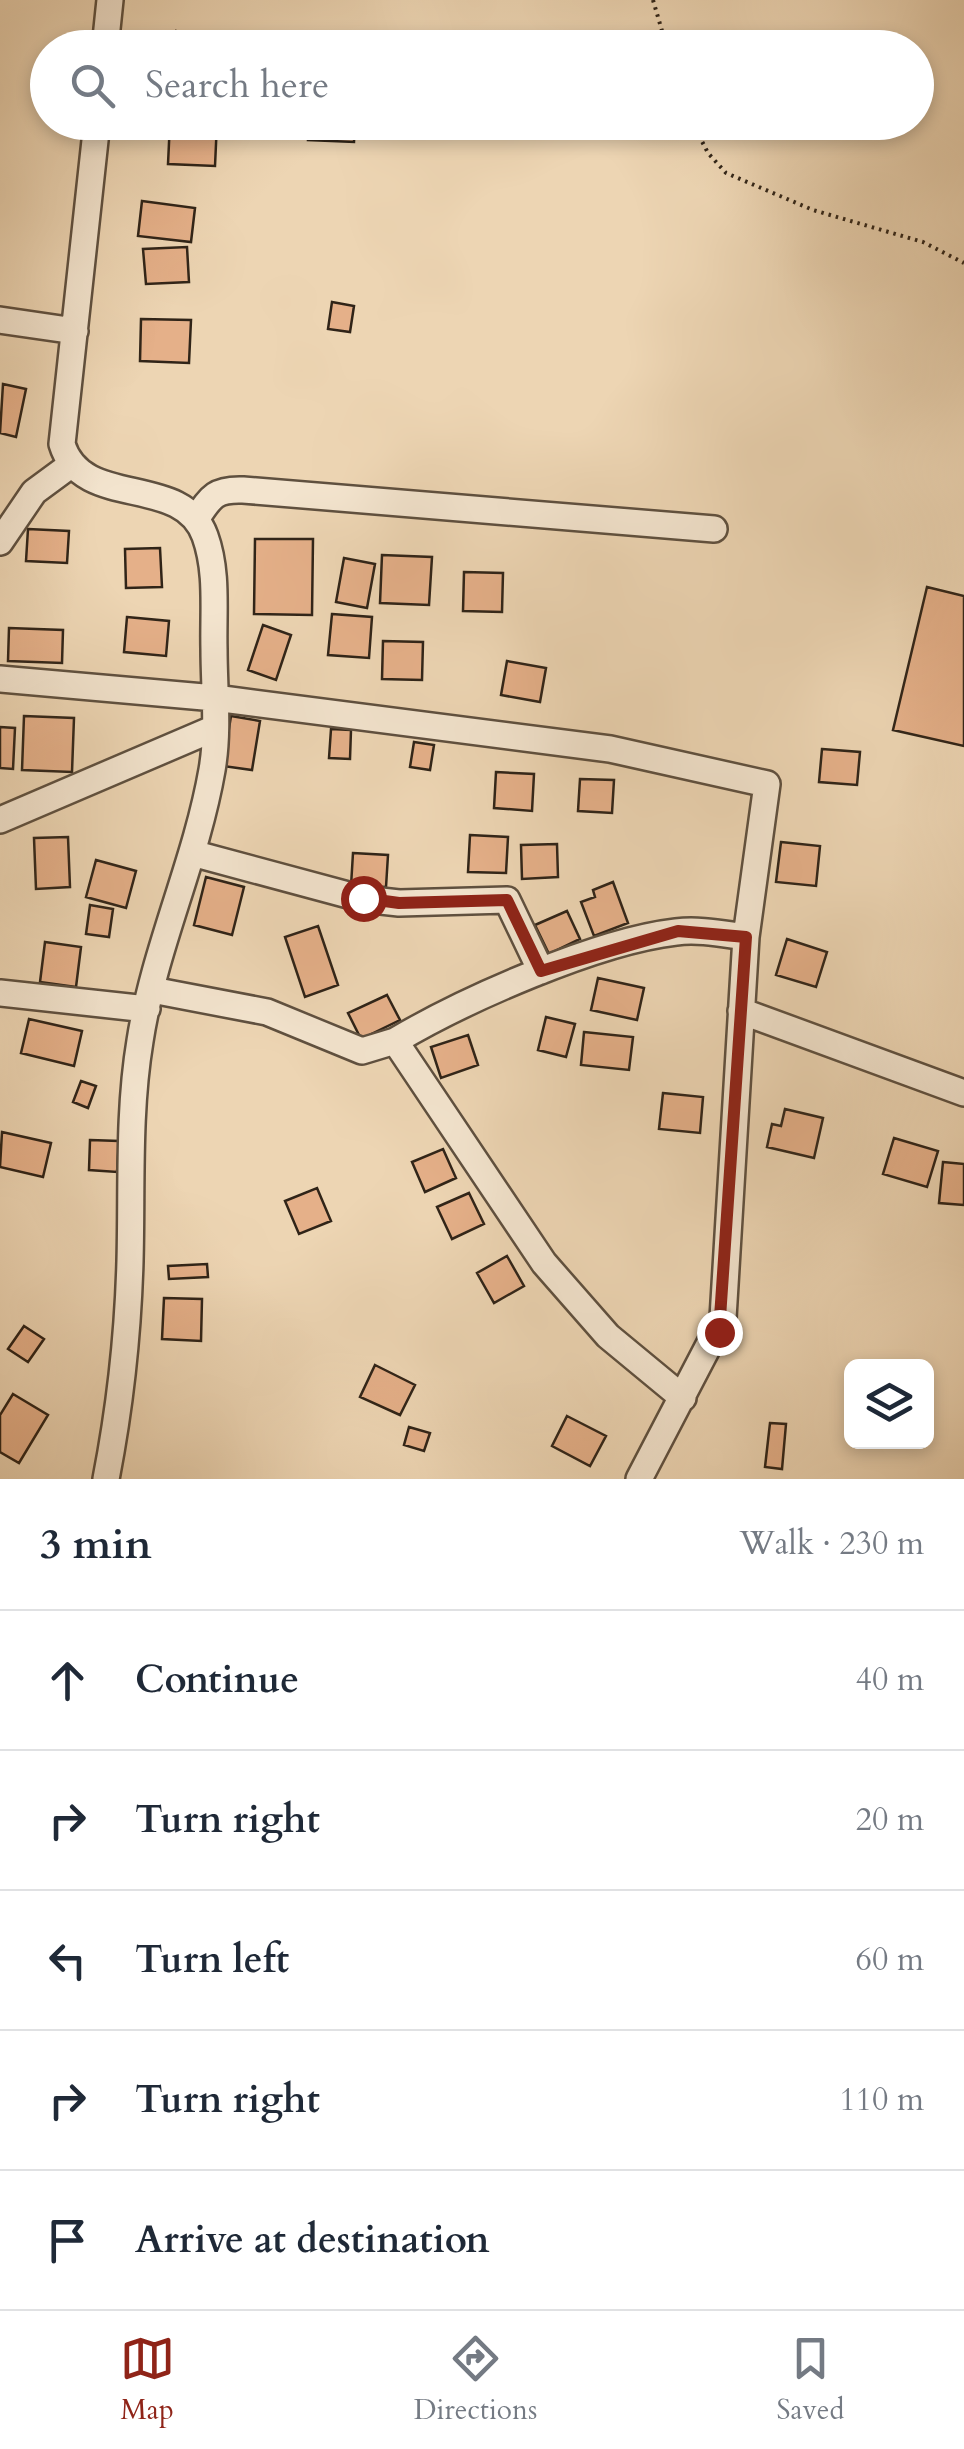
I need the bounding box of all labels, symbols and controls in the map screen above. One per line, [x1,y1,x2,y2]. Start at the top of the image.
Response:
search box [30,30,934,140]
icon: search [65,58,120,113]
text: Search here [145,59,329,111]
route start [341,876,387,922]
route end [697,1310,743,1356]
map controls [844,1359,934,1449]
button: layers [844,1359,934,1449]
text: 3 min [40,1516,152,1573]
text: Walk · 230 m [739,1522,924,1566]
icon: ahead [40,1653,95,1708]
text: Continue [135,1654,299,1706]
text: 40 m [856,1658,924,1702]
icon: right [40,1793,95,1848]
text: Turn right [135,1794,320,1846]
text: 20 m [856,1798,924,1842]
icon: left [40,1933,95,1988]
text: Turn left [135,1934,289,1986]
text: 60 m [856,1938,924,1982]
icon: right [40,2073,95,2128]
text: Turn right [135,2074,320,2126]
text: 110 m [839,2078,924,2122]
icon: arrive [40,2213,95,2268]
text: Arrive at destination [135,2214,490,2266]
tab: Map [120,2331,175,2429]
tab: Directions [414,2331,537,2429]
tab: Saved [776,2331,844,2429]

